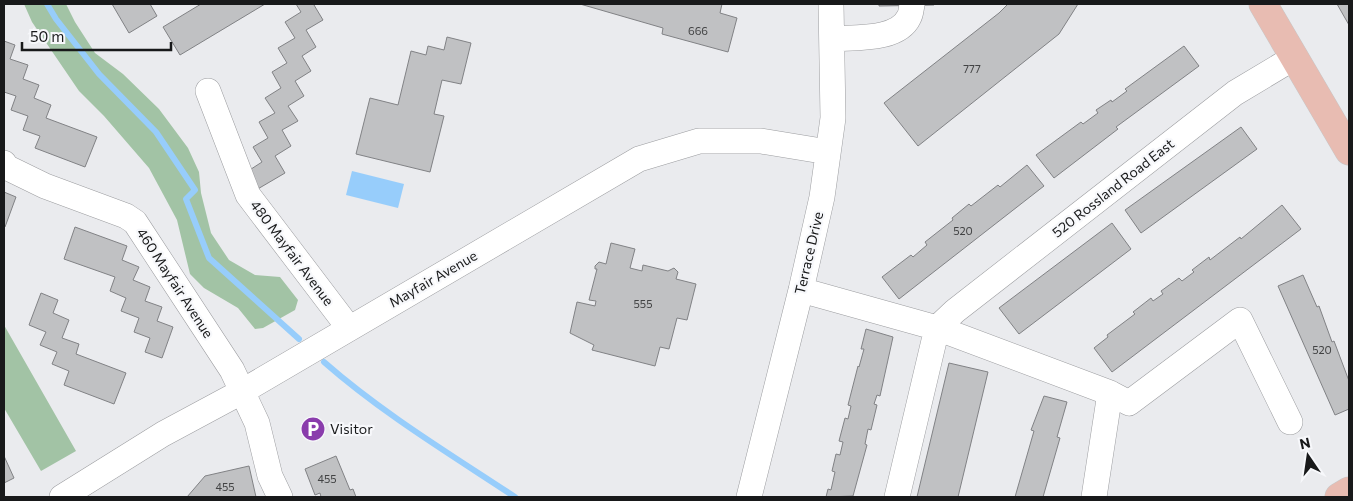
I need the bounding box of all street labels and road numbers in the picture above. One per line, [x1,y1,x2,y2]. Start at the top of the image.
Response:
street label: 520 Rossland Road East [1048,135,1177,241]
street label: 480 Mayfair Avenue [247,197,338,309]
street label: Terrace Drive [791,210,826,296]
street label: 460 Mayfair Avenue [134,225,217,341]
street label: Mayfair Avenue [386,246,480,311]

